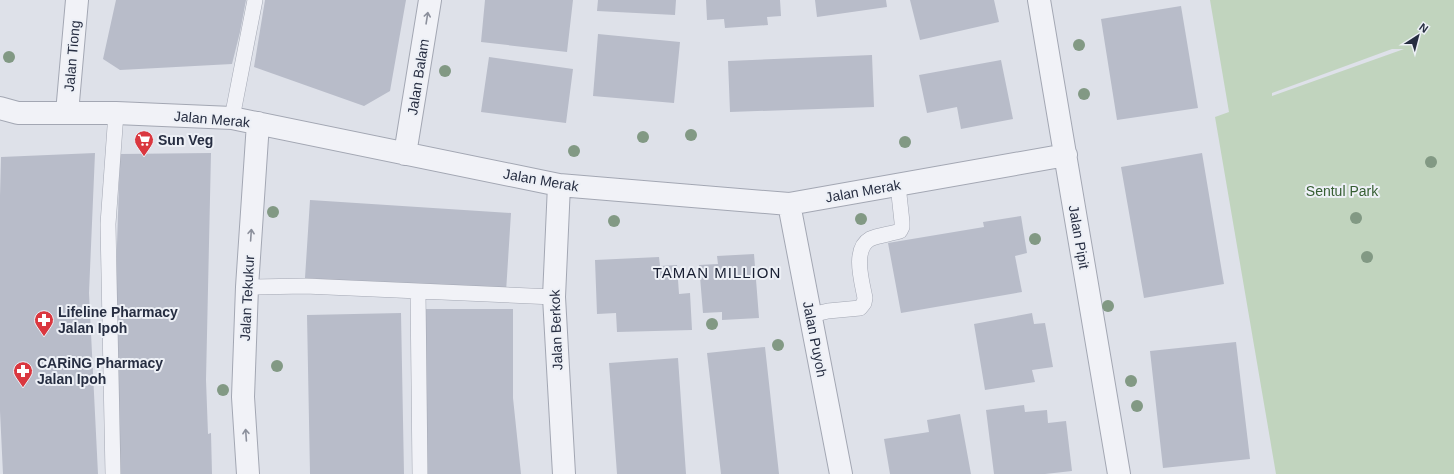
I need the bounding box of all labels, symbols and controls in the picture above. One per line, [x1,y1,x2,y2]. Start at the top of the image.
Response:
one-way arrow [423,12,431,25]
north arrow [1398,16,1438,56]
street label: Jalan Tiong [61,20,83,92]
text: N [1417,21,1431,35]
street label: Jalan Balam [404,38,432,116]
street label: Jalan Merak [173,108,252,130]
supermarket icon: Sun Veg [133,129,155,157]
place label: Sun Veg [158,132,213,148]
street label: Jalan Merak [502,165,581,195]
street label: Jalan Merak [824,176,903,206]
park label: Sentul Park [1306,183,1379,199]
street label: Jalan Pipit [1066,204,1093,270]
one-way arrow [247,229,254,242]
street label: Jalan Tekukur [237,254,257,341]
district label: TAMAN MILLION [653,264,781,281]
street label: Jalan Berkok [547,288,565,371]
street label: Jalan Puyoh [800,300,830,378]
place label: Lifeline Pharmacy Jalan Ipoh [58,304,178,336]
pharmacy icon: Lifeline Pharmacy Jalan Ipoh [33,309,55,337]
place label: CARiNG Pharmacy Jalan Ipoh [37,355,163,387]
pharmacy icon: CARiNG Pharmacy Jalan Ipoh [12,360,34,388]
one-way arrow [242,429,249,442]

